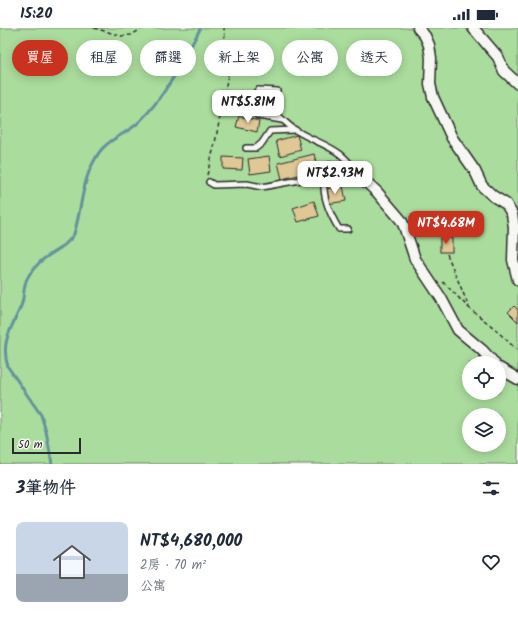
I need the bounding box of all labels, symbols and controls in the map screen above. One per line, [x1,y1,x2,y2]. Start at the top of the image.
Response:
text: 15:20 [20,2,52,26]
chip: 買屋 [12,40,68,76]
chip: 租屋 [76,40,132,76]
chip: 篩選 [140,40,196,76]
chip: 新上架 [204,40,274,76]
chip: 公寓 [282,40,338,76]
chip: 透天 [346,40,402,76]
pin: NT$5.81M [207,90,289,124]
text: NT$5.81M [221,92,275,113]
pin: NT$2.93M [294,161,376,195]
text: NT$2.93M [306,163,364,184]
pin: NT$4.68M [405,211,487,245]
text: NT$4.68M [417,213,475,234]
map controls [462,356,506,452]
button: locate [462,356,506,400]
button: layers [462,408,506,452]
scale bar [12,436,81,455]
text: 50 m [18,436,43,454]
text: 3筆物件 [16,475,76,502]
icon: filters [480,477,502,499]
text: NT$4,680,000 [140,528,242,555]
icon: home [48,538,96,586]
icon: heart [480,551,502,573]
text: 2房 · 70 m² [140,555,206,576]
text: 公寓 [140,576,166,597]

